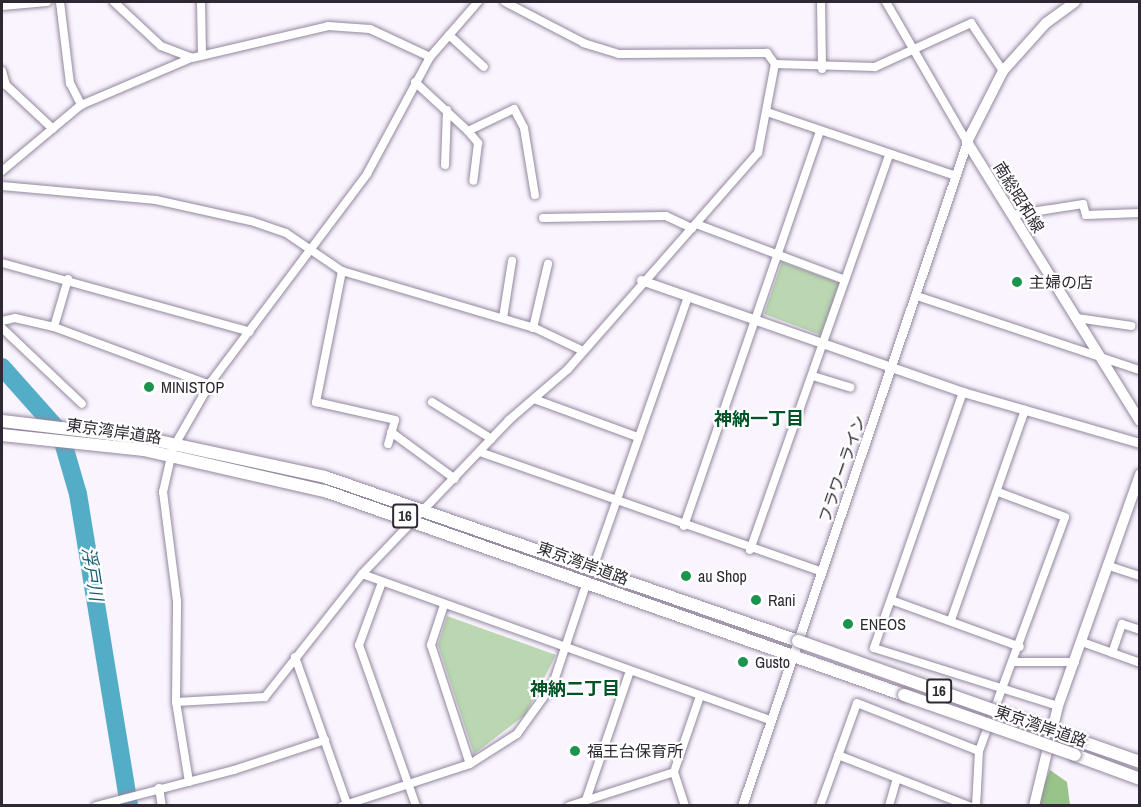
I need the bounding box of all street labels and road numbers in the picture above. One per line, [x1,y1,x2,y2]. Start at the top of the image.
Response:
street label: 南総昭和線 [990,158,1048,236]
street label: フラワーライン [815,413,869,525]
street label: 東京湾岸道路 [65,415,163,447]
road number: 16 [392,504,418,528]
street label: 東京湾岸道路 [535,538,631,588]
road number: 16 [926,679,952,703]
street label: 東京湾岸道路 [992,701,1090,751]

